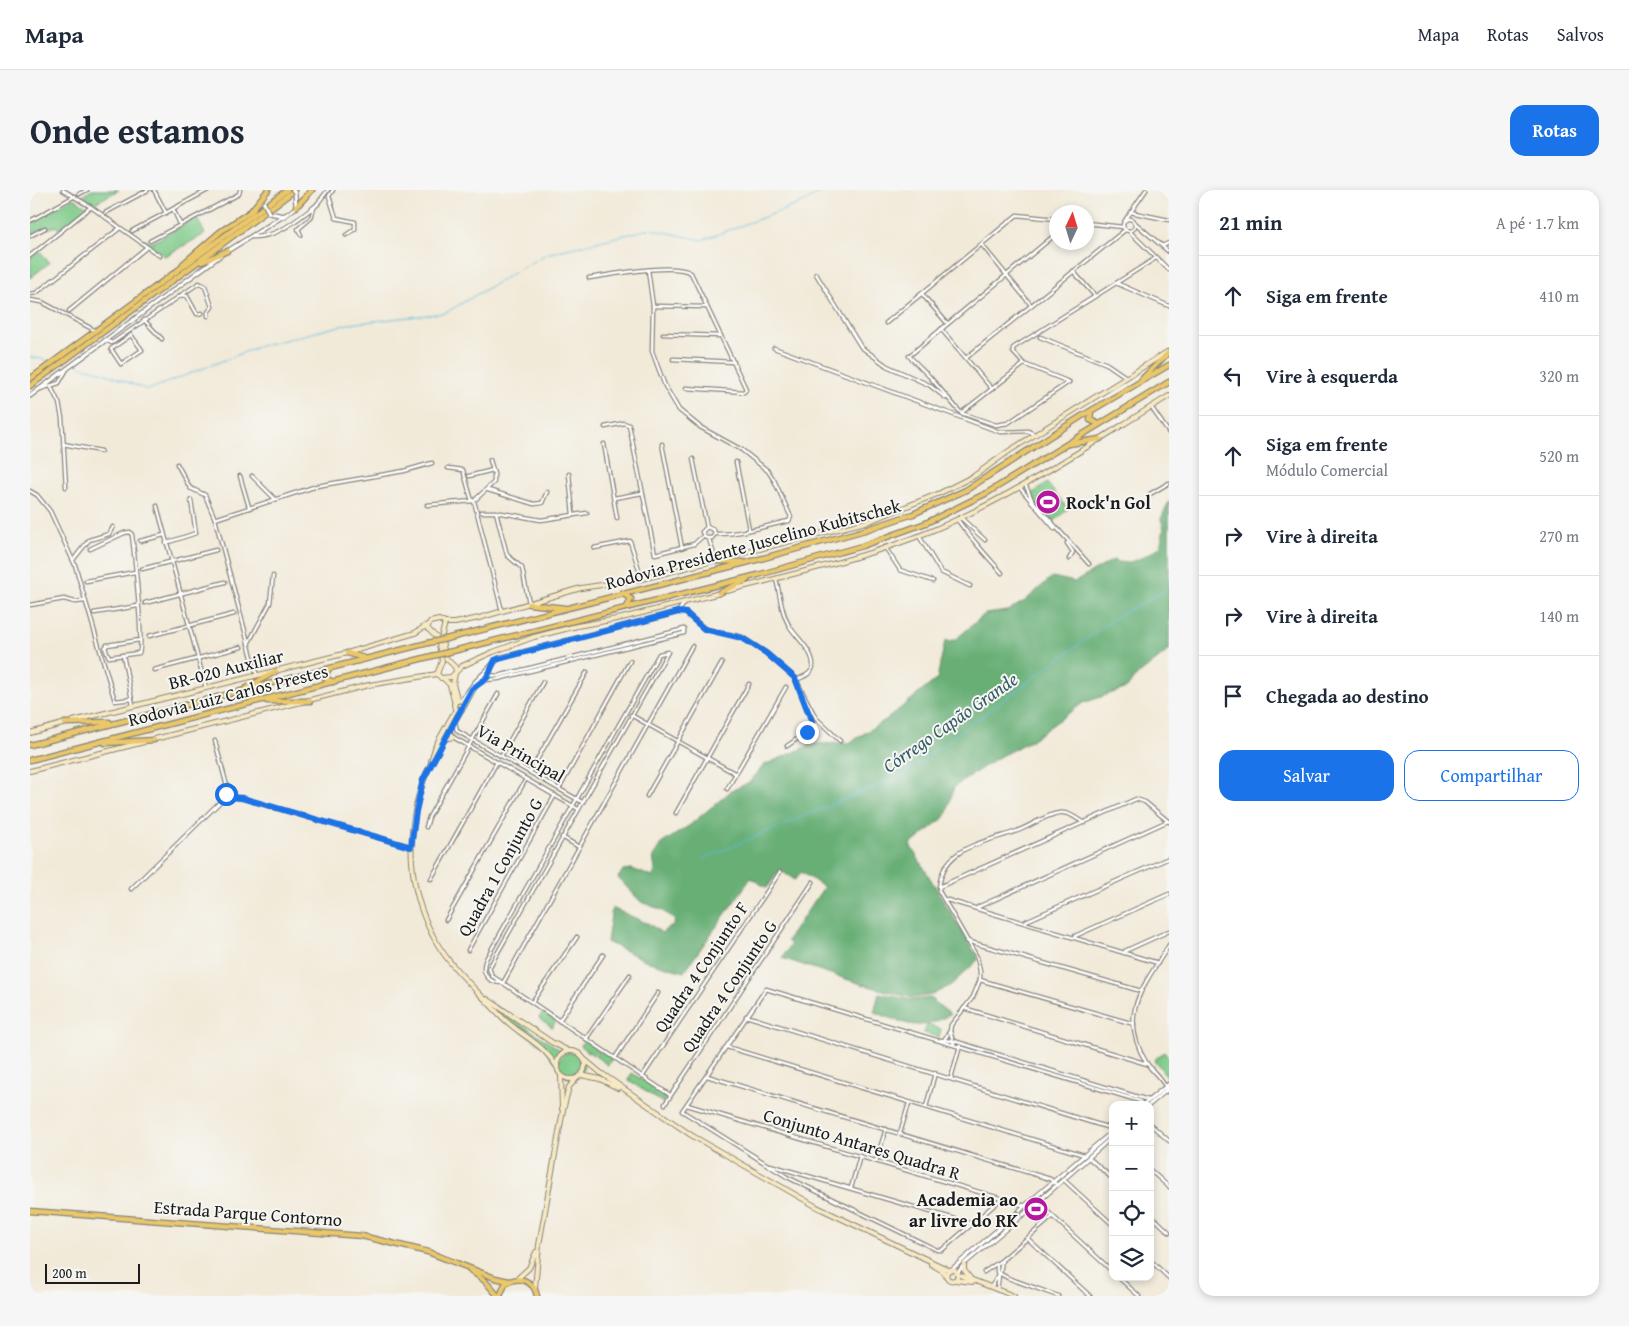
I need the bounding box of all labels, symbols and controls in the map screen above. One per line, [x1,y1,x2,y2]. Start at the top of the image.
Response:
text: Mapa [25,17,84,52]
text: Mapa [1418,21,1459,48]
text: Rotas [1487,21,1529,48]
text: Salvos [1557,21,1604,48]
text: Onde estamos [30,105,245,156]
button: Rotas [1510,105,1599,156]
north arrow [1049,205,1094,250]
text: 21 min [1219,207,1282,238]
text: A pé · 1.7 km [1496,211,1579,235]
icon: ahead [1219,282,1247,310]
text: Siga em frente [1266,282,1388,310]
text: 410 m [1539,284,1579,308]
icon: left [1219,362,1247,390]
text: Vire à esquerda [1266,362,1398,390]
text: 320 m [1539,364,1579,388]
text: Siga em frente [1266,430,1388,458]
icon: ahead [1219,442,1247,470]
text: 520 m [1539,444,1579,468]
text: Módulo Comercial [1266,458,1388,482]
sports icon: Rock'n Gol [1035,489,1061,515]
place label: Rock'n Gol [1066,489,1151,516]
street label: Rodovia Presidente Juscelino Kubitschek [602,491,905,596]
icon: right [1219,522,1247,550]
text: Vire à direita [1266,522,1378,550]
text: 270 m [1539,524,1579,548]
icon: right [1219,602,1247,630]
text: Vire à direita [1266,602,1378,630]
text: 140 m [1539,604,1579,628]
street label: BR-020 Auxiliar [166,642,287,696]
street label: Rodovia Luiz Carlos Prestes [125,657,331,733]
water label: Córrego Capão Grande [877,665,1024,779]
icon: arrive [1219,682,1247,710]
text: Chegada ao destino [1266,682,1429,710]
street label: Via Principal [472,717,570,789]
route end [796,721,819,744]
button: Salvar [1219,750,1394,801]
button: Compartilhar [1404,750,1579,801]
route start [215,783,238,806]
street label: Quadra 1 Conjunto G [451,792,550,941]
street label: Quadra 4 Conjunto F [647,896,755,1038]
street label: Quadra 4 Conjunto G [674,914,784,1058]
street label: Conjunto Antares Quadra R [760,1101,964,1187]
map controls [1109,1101,1154,1281]
button: + [1109,1101,1154,1146]
button: − [1109,1146,1154,1191]
place label: Academia ao ar livre do RK [909,1186,1019,1234]
button: locate [1109,1191,1154,1236]
street label: Estrada Parque Contorno [153,1193,343,1233]
sports icon: Academia ao ar livre do RK [1023,1196,1049,1222]
button: layers [1109,1236,1154,1281]
scale bar [45,1261,140,1284]
text: 200 m [52,1263,87,1283]

